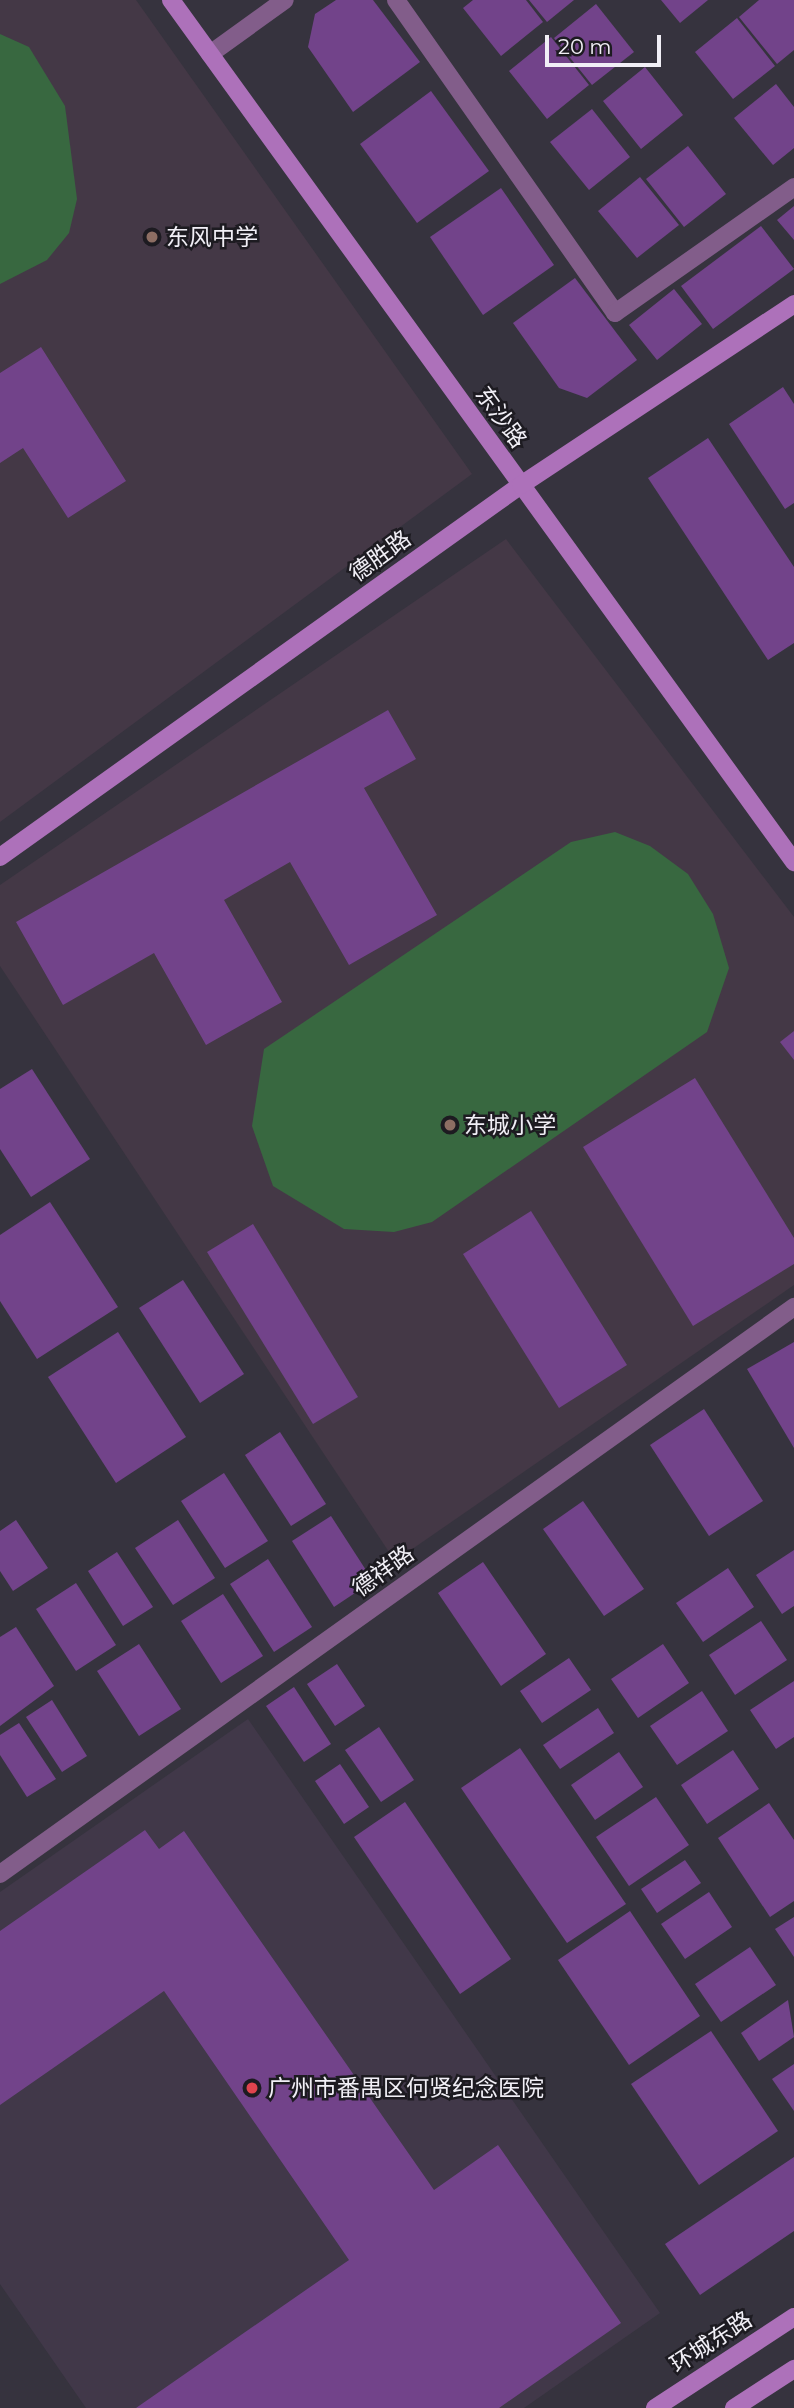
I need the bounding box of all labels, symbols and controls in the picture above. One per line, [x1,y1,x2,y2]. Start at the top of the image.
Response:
scale bar [549,21,664,65]
text: 20 m [558,34,612,59]
place label: 东风中学 [166,223,258,251]
marker: 东风中学 [144,229,160,245]
street label: 东沙路 [470,381,532,453]
street label: 德胜路 [344,525,416,587]
place label: 东城小学 [464,1111,556,1139]
marker: 东城小学 [442,1117,458,1133]
street label: 德祥路 [347,1540,419,1602]
place label: 广州市番禺区何贤纪念医院 [268,2074,544,2102]
marker: 广州市番禺区何贤纪念医院 [242,2078,262,2098]
street label: 环城东路 [665,2305,757,2379]

